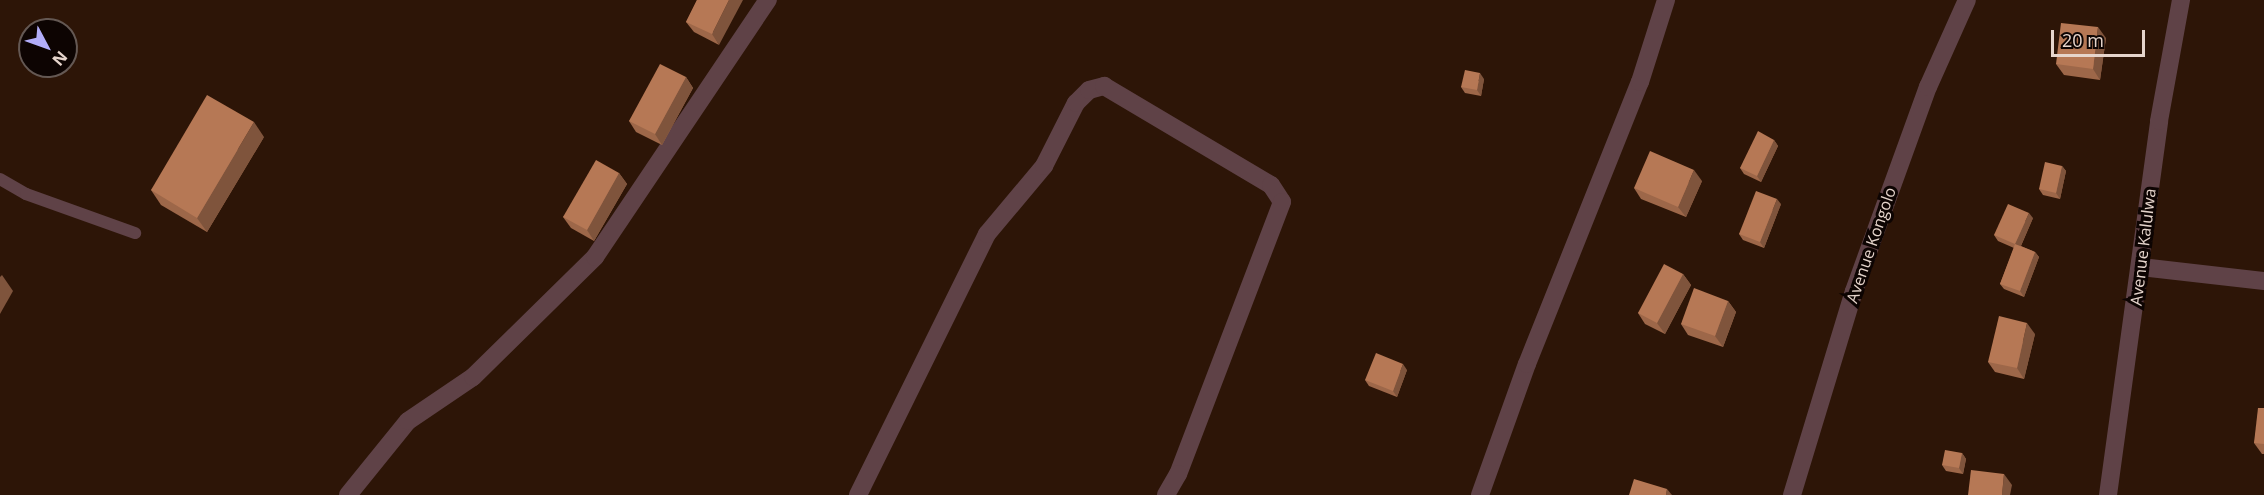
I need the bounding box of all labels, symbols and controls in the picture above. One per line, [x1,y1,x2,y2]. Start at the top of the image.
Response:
north arrow [18,18,78,78]
scale bar [2054,18,2148,56]
text: 20 m [2062,28,2104,52]
text: N [48,46,73,71]
street label: Avenue Kongolo [1842,185,1900,305]
street label: Avenue Kalulwa [2126,187,2160,307]

